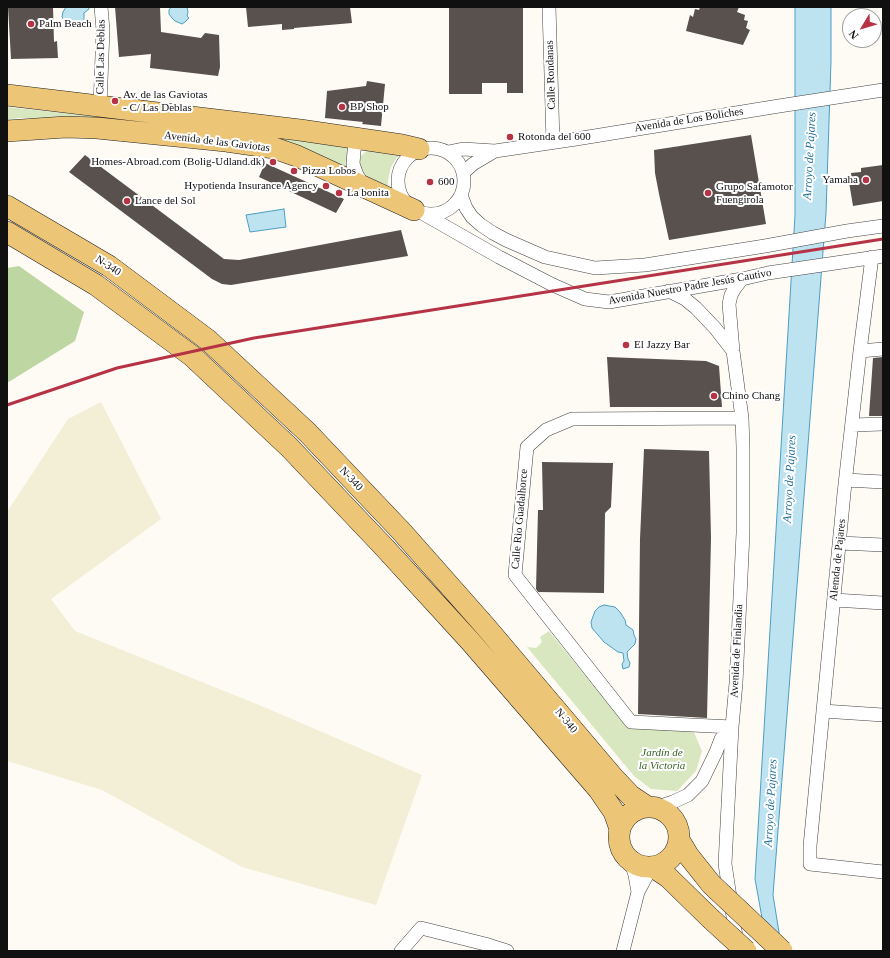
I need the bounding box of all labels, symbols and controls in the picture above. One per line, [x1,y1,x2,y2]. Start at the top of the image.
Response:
north arrow [842,8,882,48]
place label: Palm Beach [39,17,92,31]
marker: Palm Beach [26,19,36,29]
street label: Calle Las Deblas [94,19,108,95]
text: N [846,28,861,42]
street label: Calle Rondanas [543,40,559,110]
place label: Av. de las Gaviotas - C/ Las Deblas [123,88,208,114]
marker: Av. de las Gaviotas - C/ Las Deblas [110,96,120,106]
place label: BP Shop [350,100,389,114]
marker: BP Shop [337,102,347,112]
street label: Avenida de Los Boliches [634,105,744,135]
water label: Arroyo de Pajares [801,112,819,200]
street label: Avenida de las Gaviotas [163,129,271,155]
place label: Rotonda del 600 [518,130,591,144]
marker: Rotonda del 600 [505,132,515,142]
place label: Homes-Abroad.com (Bolig-Udland.dk) [91,155,265,169]
marker: Homes-Abroad.com (Bolig-Udland.dk) [268,157,278,167]
place label: Pizza Lobos [302,164,356,178]
marker: Pizza Lobos [289,166,299,176]
place label: Yamaha [822,173,858,187]
place label: 600 [438,175,454,189]
marker: Yamaha [861,175,871,185]
marker: 600 [425,177,435,187]
place label: Hypotienda Insurance Agency [184,179,318,193]
place label: Grupo Safamotor Fuengirola [716,180,793,206]
marker: Hypotienda Insurance Agency [321,181,331,191]
place label: La bonita [347,186,389,200]
marker: La bonita [334,188,344,198]
marker: Grupo Safamotor Fuengirola [703,188,713,198]
place label: Lance del Sol [135,194,195,208]
marker: Lance del Sol [122,196,132,206]
street label: N-340 [93,253,123,279]
street label: Avenida Nuestro Padre Jesús Cautivo [607,266,773,308]
place label: El Jazzy Bar [634,338,690,352]
marker: El Jazzy Bar [621,340,631,350]
place label: Chino Chang [722,389,780,403]
marker: Chino Chang [709,391,719,401]
water label: Arroyo de Pajares [781,435,799,523]
street label: N-340 [337,464,365,494]
street label: Calle Rio Guadalhorce [509,468,531,570]
street label: Alemda de Pajares [827,518,849,602]
street label: Avenida de Finlandia [728,604,746,698]
street label: N-340 [552,706,580,736]
park label: Jardín de la Victoria [639,746,685,772]
water label: Arroyo de Pajares [762,759,780,847]

